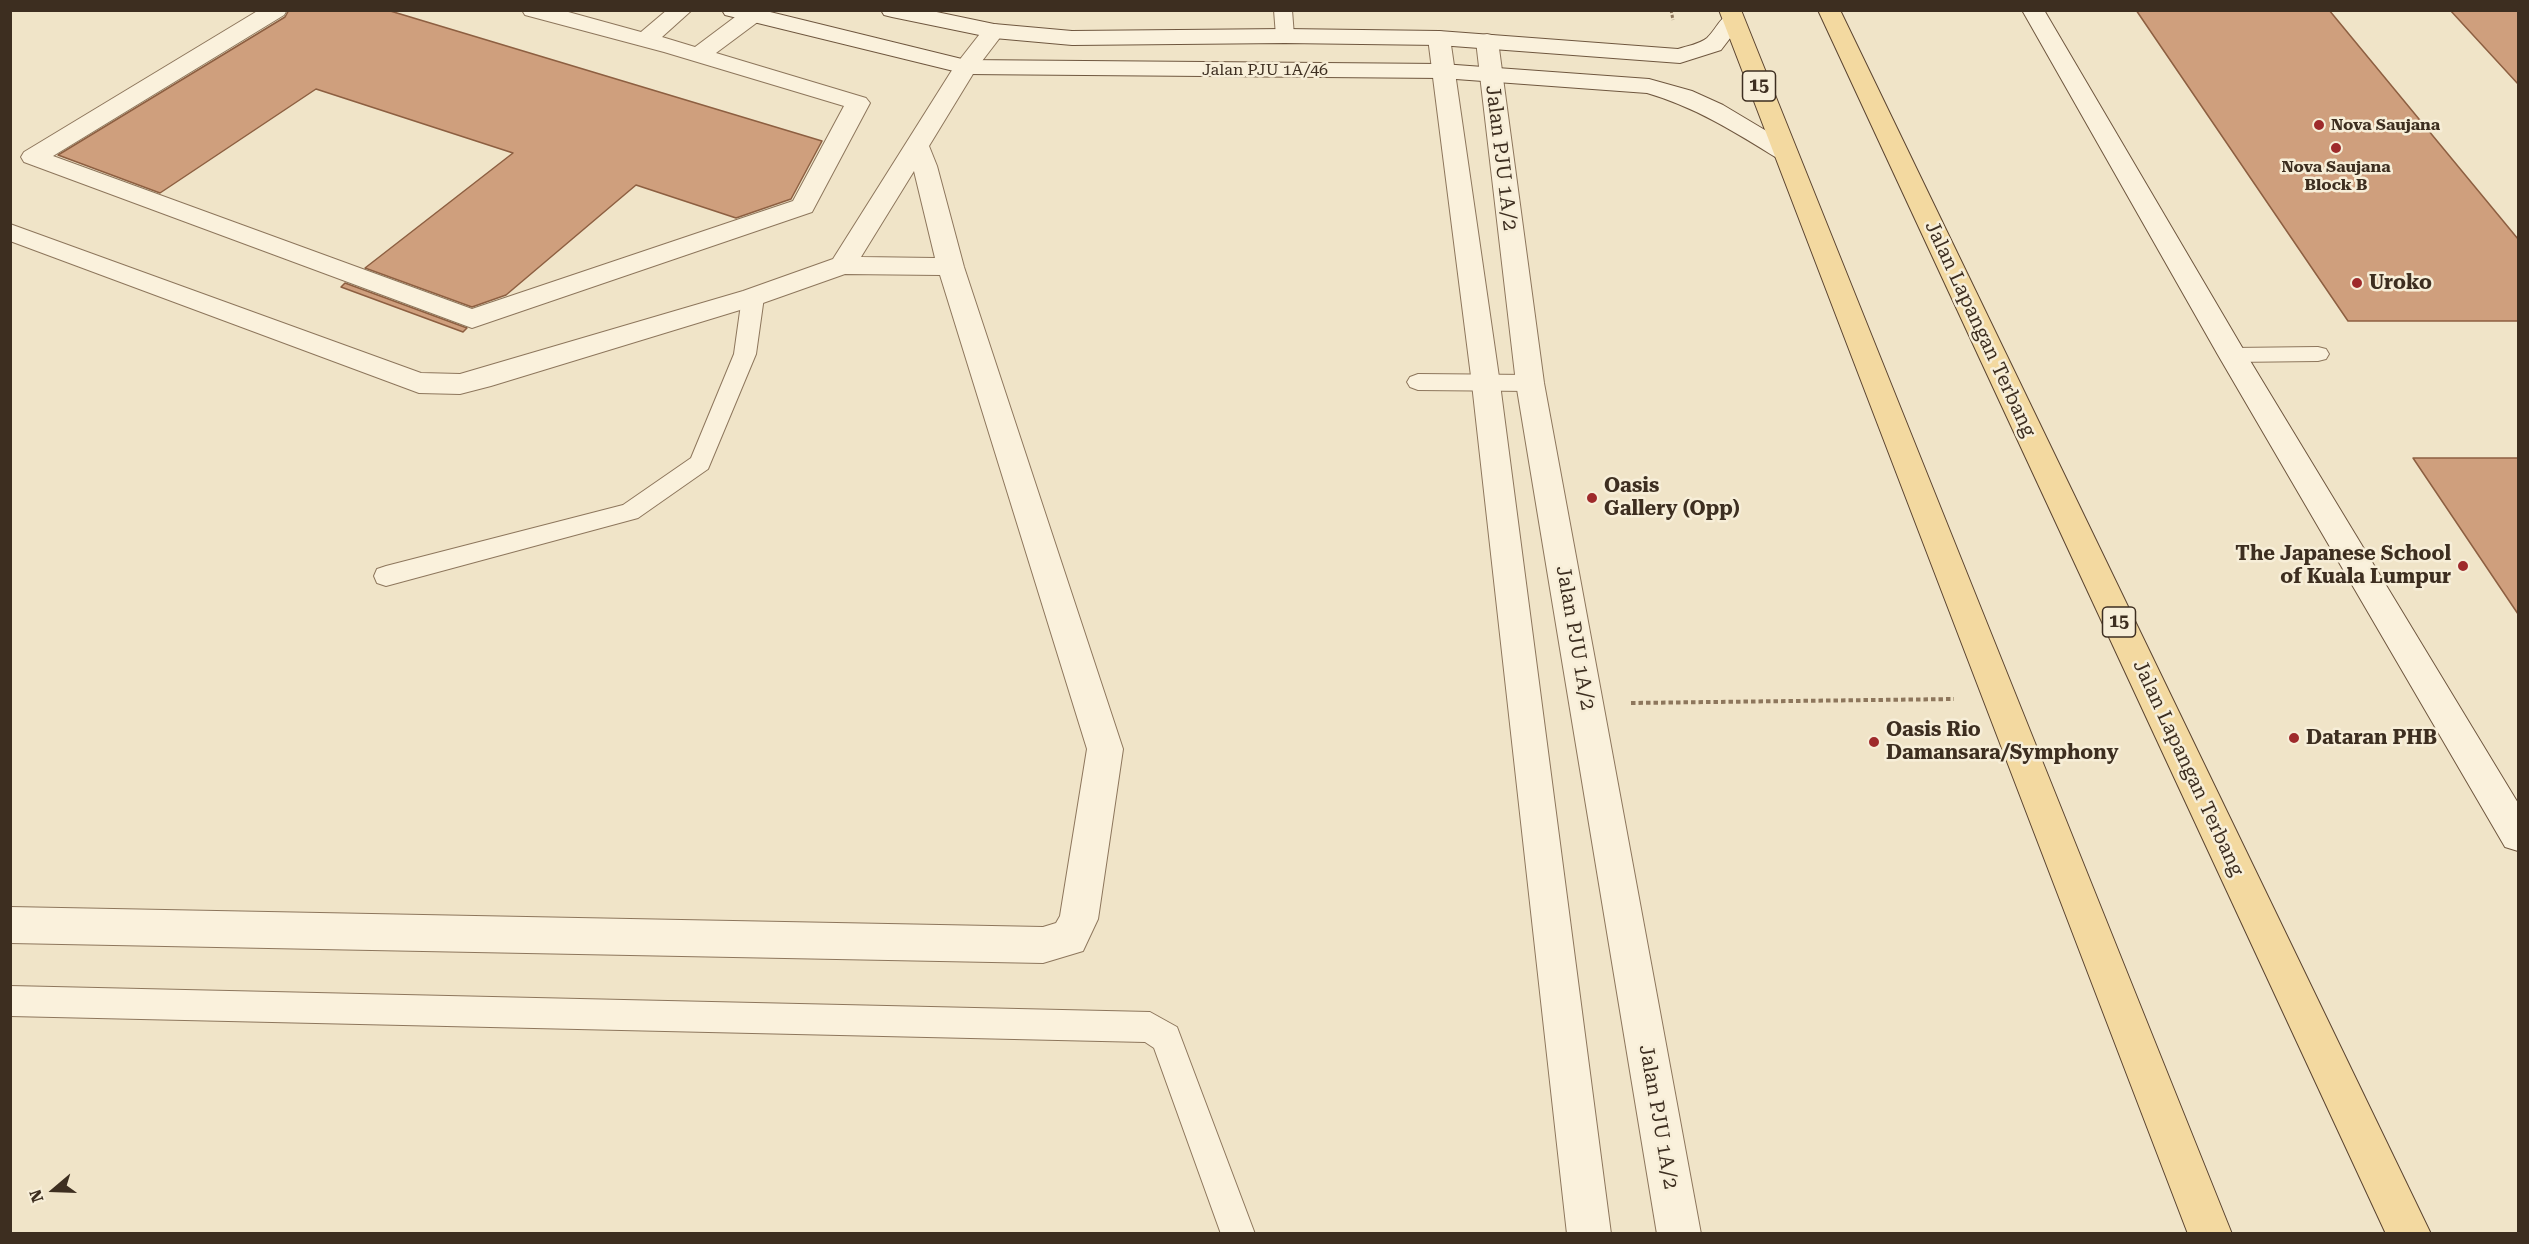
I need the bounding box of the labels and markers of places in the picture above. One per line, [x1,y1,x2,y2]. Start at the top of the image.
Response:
place label: Nova Saujana [2331,115,2440,135]
marker: Nova Saujana [2312,118,2326,132]
marker: Nova Saujana Block B [2329,141,2343,155]
place label: Nova Saujana Block B [2281,157,2391,195]
place label: Uroko [2369,271,2432,295]
marker: Uroko [2350,276,2364,290]
place label: Oasis Gallery (Opp) [1604,474,1740,521]
marker: Oasis Gallery (Opp) [1585,491,1599,505]
place label: The Japanese School of Kuala Lumpur [2235,542,2451,589]
marker: The Japanese School of Kuala Lumpur [2456,559,2470,573]
place label: Oasis Rio Damansara/Symphony [1886,718,2118,765]
place label: Dataran PHB [2306,726,2437,750]
marker: Dataran PHB [2287,731,2301,745]
marker: Oasis Rio Damansara/Symphony [1867,735,1881,749]

